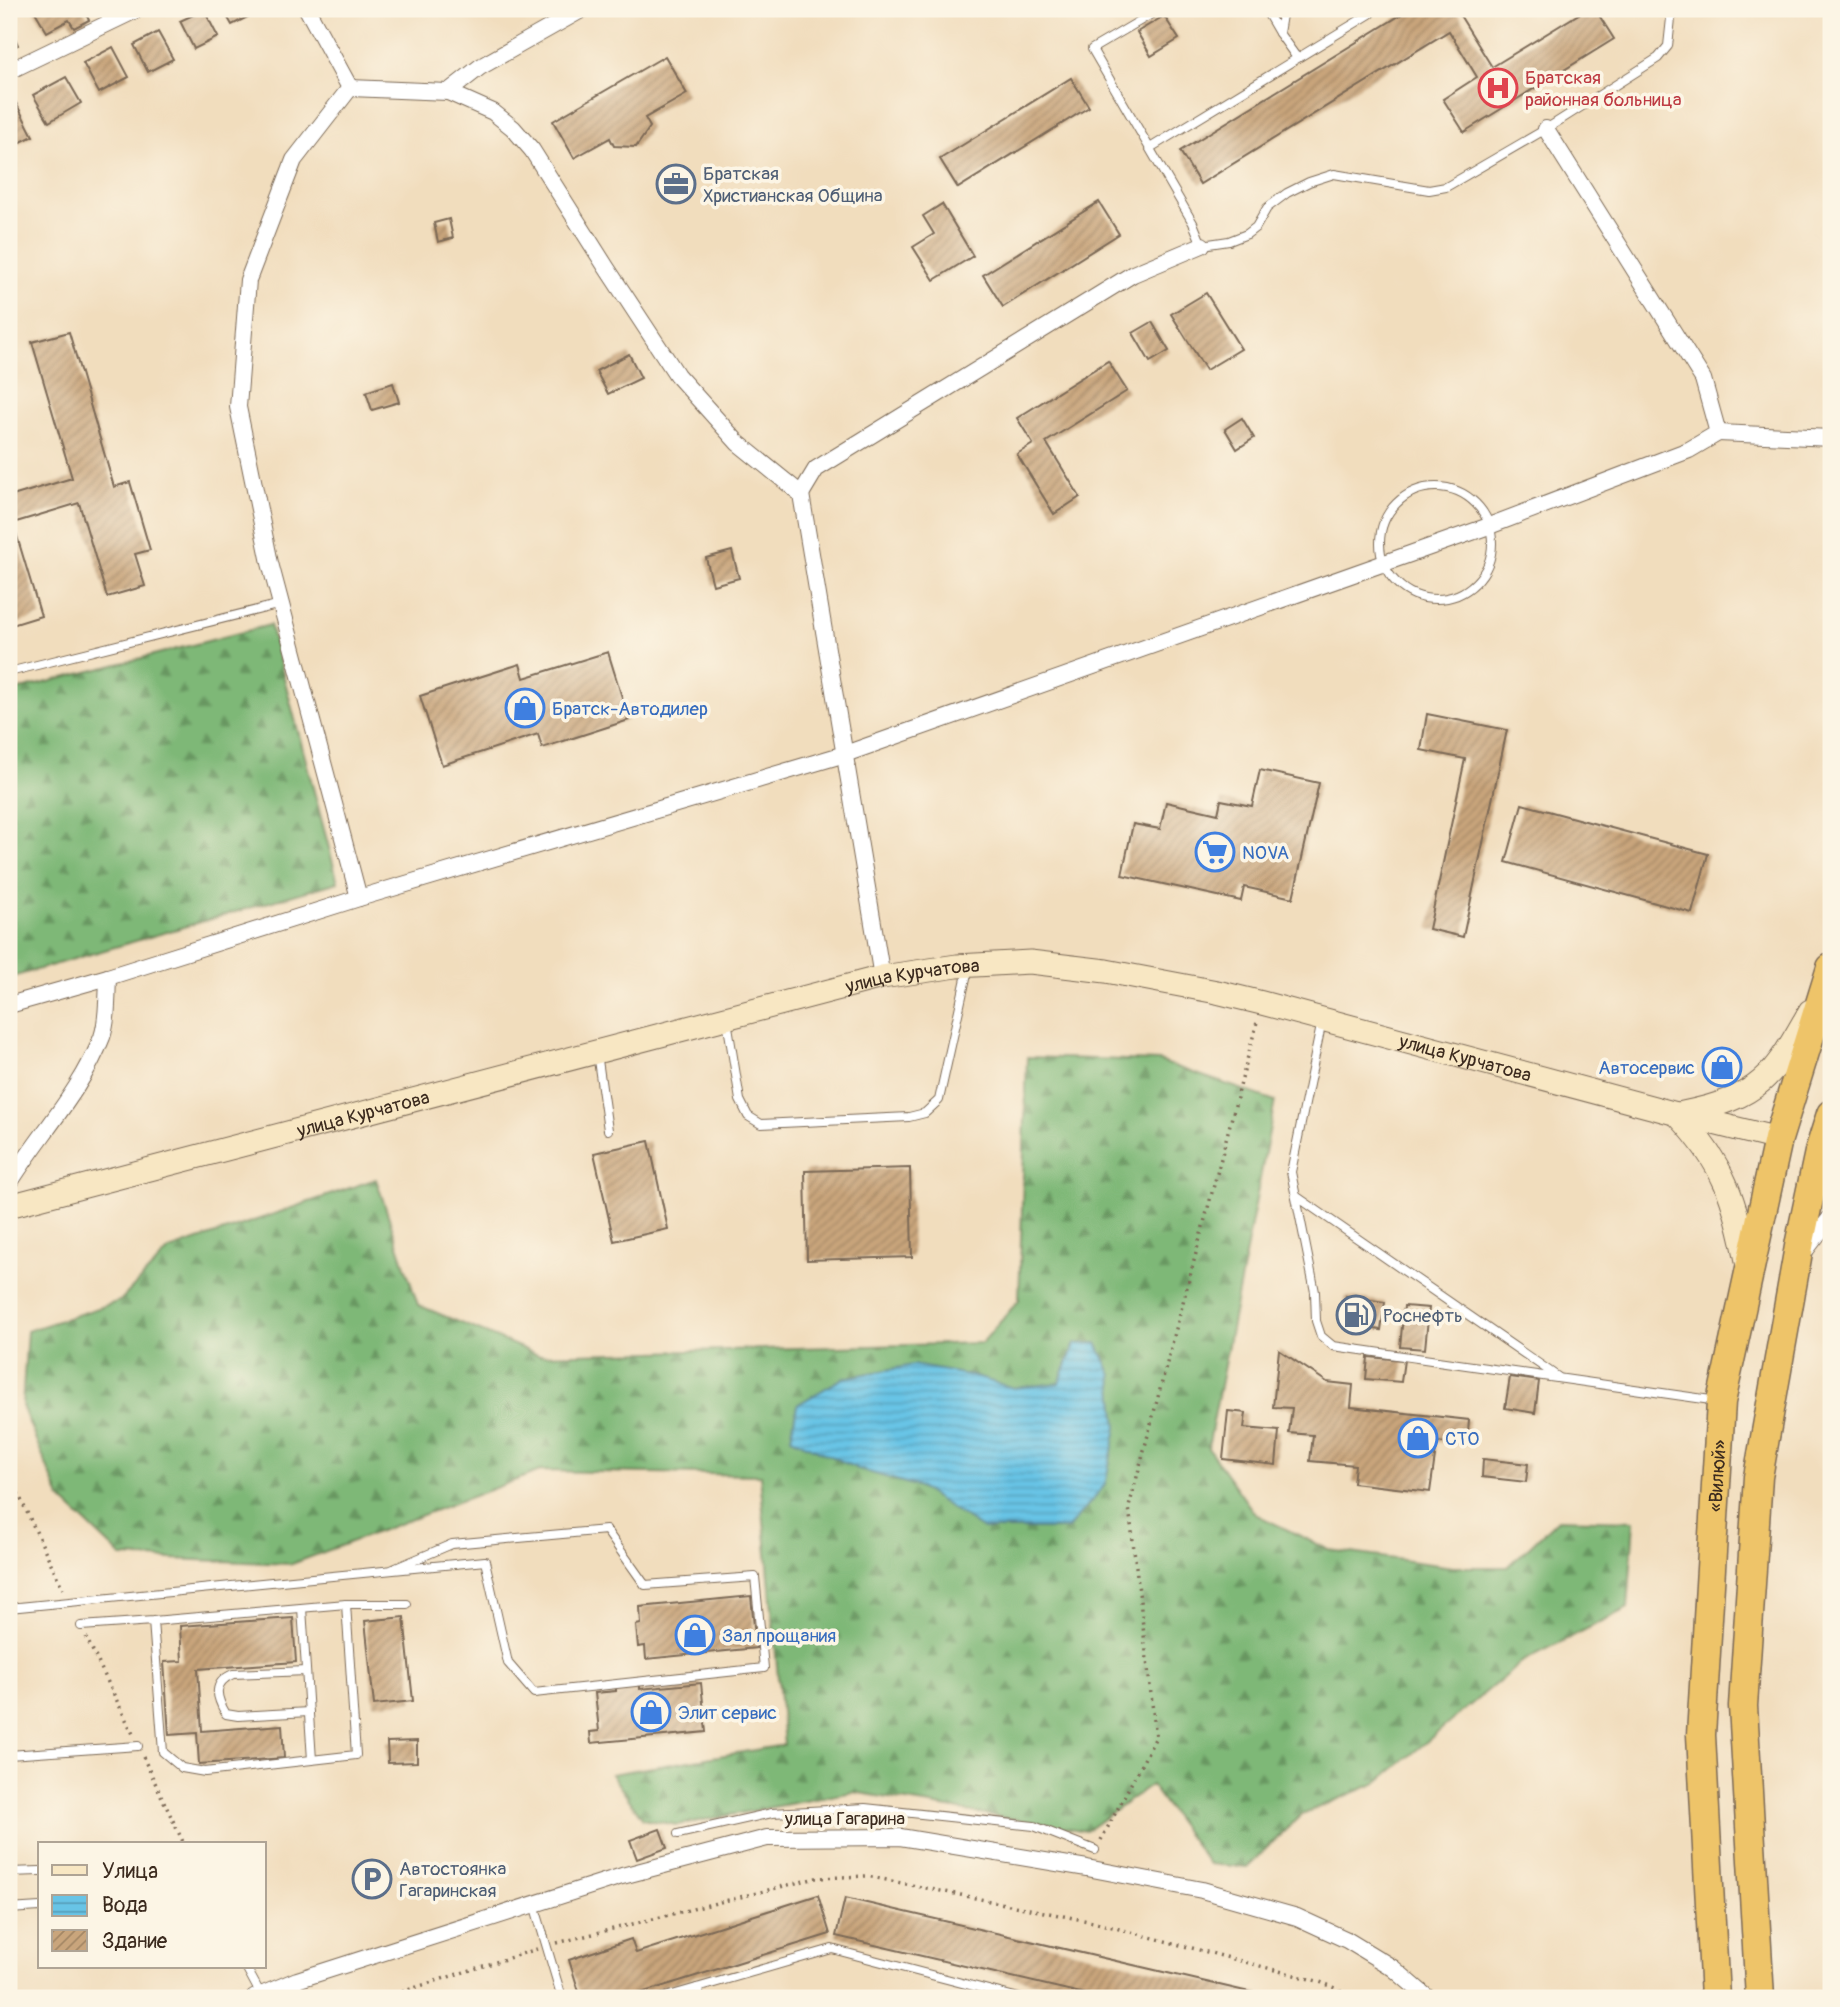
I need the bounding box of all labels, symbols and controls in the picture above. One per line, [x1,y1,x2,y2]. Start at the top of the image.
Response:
place label: Братская районная больница [1525,66,1682,112]
hospital icon: Братская районная больница [1477,67,1519,109]
place label: Братская Христианская Община [703,162,883,208]
office icon: Братская Христианская Община [655,163,697,205]
shop icon: Братск-Автодилер [504,687,546,729]
place label: Братск-Автодилер [552,697,708,721]
supermarket icon: NOVA [1194,831,1236,873]
place label: NOVA [1242,841,1289,865]
street label: улица Курчатова [842,954,980,999]
street label: улица Курчатова [1396,1029,1534,1088]
shop icon: Автосервис [1701,1046,1743,1088]
place label: Автосервис [1598,1056,1695,1080]
street label: улица Курчатова [294,1085,432,1143]
fuel station icon: Роснефть [1335,1294,1377,1336]
place label: Роснефть [1383,1304,1463,1328]
shop icon: СТО [1397,1417,1439,1459]
place label: СТО [1445,1427,1479,1451]
street label: «Вилюй» [1703,1439,1732,1513]
shop icon: Зал прощания [674,1614,716,1656]
place label: Зал прощания [722,1624,836,1648]
shop icon: Элит сервис [630,1691,672,1733]
place label: Элит сервис [678,1701,777,1725]
street label: улица Гагарина [784,1807,905,1831]
legend [38,1842,266,1968]
place label: Автостоянка Гагаринская [399,1857,507,1903]
text: Улица [102,1858,158,1885]
parking icon: Автостоянка Гагаринская [351,1858,393,1900]
text: Вода [102,1892,148,1919]
text: Здание [102,1928,168,1955]

